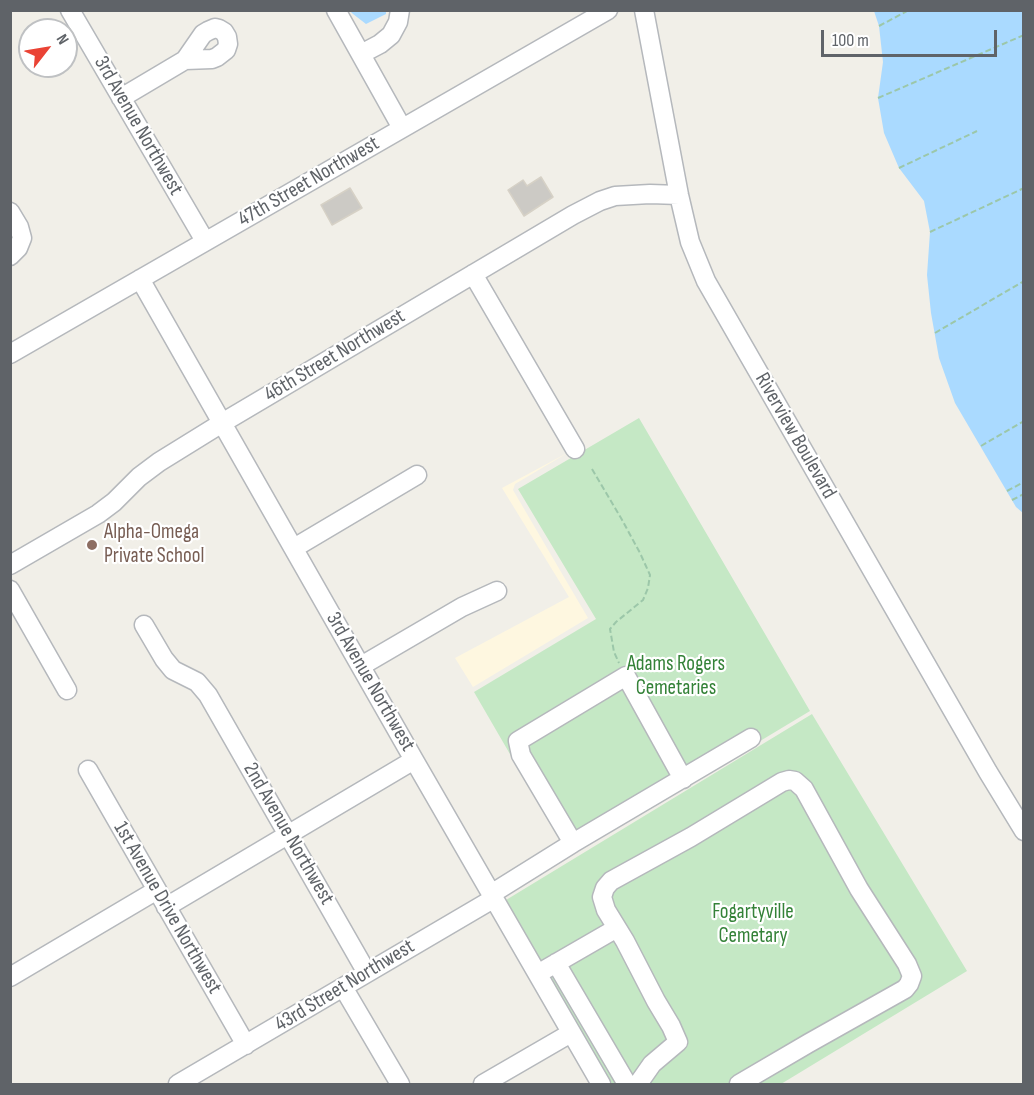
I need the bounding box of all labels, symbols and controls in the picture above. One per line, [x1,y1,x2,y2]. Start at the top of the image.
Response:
north arrow [18,18,78,78]
scale bar [824,18,1000,56]
text: 100 m [832,30,869,51]
text: N [52,31,72,48]
street label: 3rd Avenue Northwest [88,52,188,200]
street label: 47th Street Northwest [234,131,384,233]
street label: 46th Street Northwest [260,304,410,408]
street label: Riverview Boulevard [749,369,841,503]
place label: Alpha-Omega Private School [104,520,204,570]
marker: Alpha-Omega Private School [85,538,99,552]
street label: 3rd Avenue Northwest [320,608,420,756]
park label: Adams Rogers Cemetaries [627,652,725,702]
street label: 2nd Avenue Northwest [237,759,339,909]
street label: 1st Avenue Drive Northwest [107,817,227,999]
park label: Fogartyville Cemetary [712,900,794,950]
street label: 43rd Street Northwest [271,934,419,1038]

